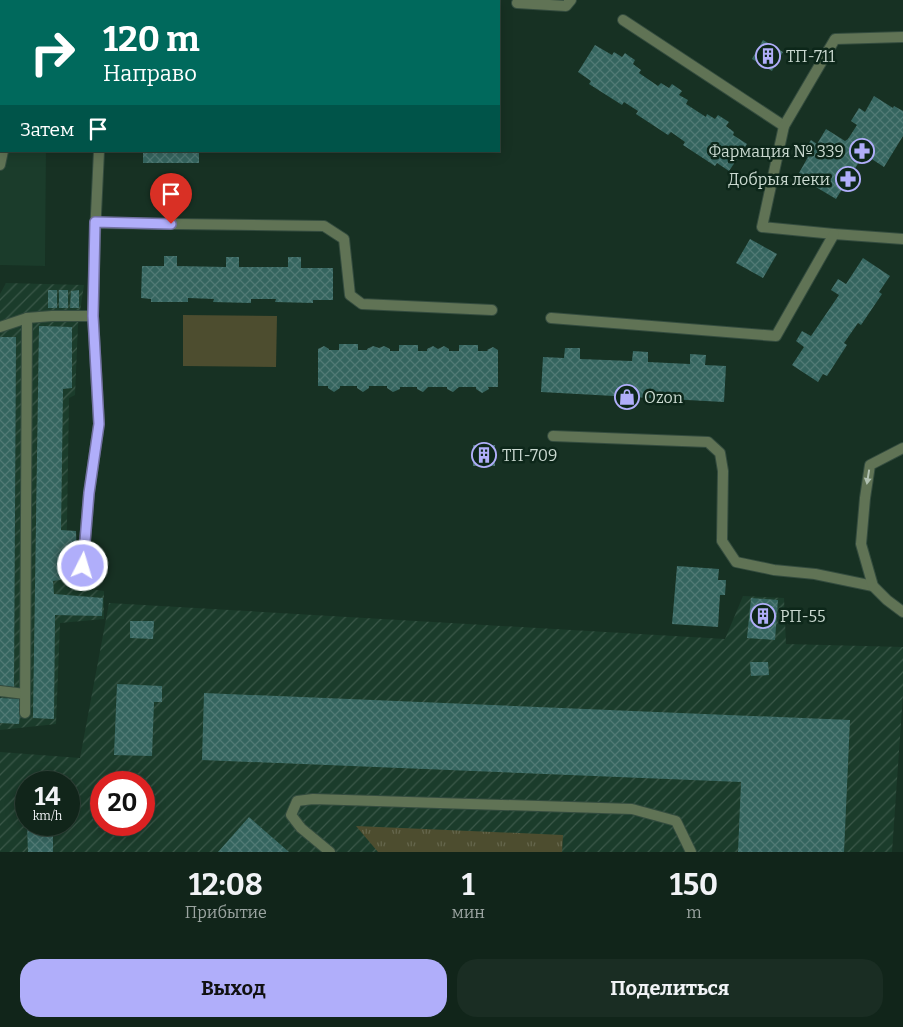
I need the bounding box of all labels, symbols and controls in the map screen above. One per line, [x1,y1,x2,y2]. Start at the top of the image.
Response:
text: 120 m [103,18,200,60]
icon: right [20,20,85,85]
building icon: ТП-711 [755,43,781,69]
place label: ТП-711 [786,47,836,66]
text: Направо [103,60,197,87]
icon: arrive [84,115,112,143]
text: Затем [20,118,74,141]
pharmacy icon: Фармация № 339 [849,138,875,164]
place label: Фармация № 339 [709,142,844,161]
pharmacy icon: Добрыя леки [835,166,861,192]
place label: Добрыя леки [728,170,830,189]
pin [150,173,192,224]
icon: arrive [157,180,185,208]
shop icon: Ozon [614,384,640,410]
place label: Ozon [644,388,683,407]
building icon: ТП-709 [471,442,497,468]
place label: ТП-709 [502,446,557,465]
one-way arrow [864,469,872,485]
position arrow [56,539,108,591]
building icon: РП-55 [750,603,776,629]
place label: РП-55 [780,607,825,626]
speed limit sign: 20 [90,771,155,836]
text: 14 [34,782,61,812]
text: km/h [33,809,62,823]
text: 12:08 [189,867,263,903]
text: 1 [462,867,475,903]
text: 150 [670,867,718,903]
text: Прибытие [185,903,267,922]
text: мин [452,903,485,922]
text: m [686,903,702,922]
button: Выход [20,959,447,1017]
button: Поделиться [457,959,883,1017]

